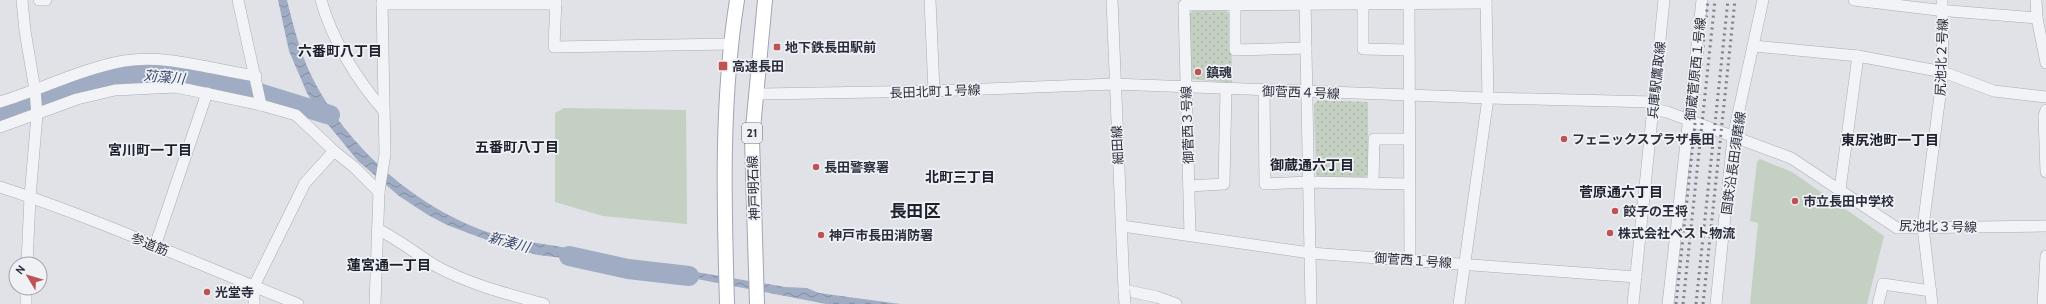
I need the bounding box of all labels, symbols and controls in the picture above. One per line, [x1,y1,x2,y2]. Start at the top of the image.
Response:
street label: 御蔵菅原西１号線 [1682,16,1708,122]
street label: 尻池北２号線 [1932,18,1950,96]
place label: 地下鉄長田駅前 [785,39,876,55]
street label: 兵庫駅鷹取線 [1644,40,1668,120]
district label: 六番町八丁目 [298,42,382,60]
marker: 地下鉄長田駅前 [772,42,782,52]
place label: 高速長田 [732,58,784,74]
marker: 高速長田 [717,60,729,72]
place label: 鎮魂 [1206,64,1232,80]
water label: 苅藻川 [142,66,188,88]
marker: 鎮魂 [1193,67,1203,77]
street label: 長田北町１号線 [889,81,981,101]
street label: 御菅西４号線 [1262,83,1340,101]
street label: 御菅西３号線 [1178,86,1196,164]
street label: 国鉄沿長田須磨線 [1718,110,1748,216]
road number: 21 [742,123,762,143]
street label: 細田線 [1108,125,1126,165]
place label: フェニックスプラザ長田 [1572,131,1715,147]
district label: 東尻池町一丁目 [1841,131,1939,149]
marker: フェニックスプラザ長田 [1559,134,1569,144]
district label: 五番町八丁目 [475,138,559,156]
district label: 宮川町一丁目 [108,141,192,159]
street label: 神戸明石線 [744,155,762,221]
district label: 御蔵通六丁目 [1270,156,1354,174]
place label: 長田警察署 [824,159,889,175]
marker: 長田警察署 [811,162,821,172]
district label: 北町三丁目 [925,168,995,186]
district label: 菅原通六丁目 [1579,183,1663,201]
place label: 市立長田中学校 [1803,193,1894,209]
marker: 市立長田中学校 [1790,196,1800,206]
district label: 長田区 [890,201,941,221]
place label: 餃子の王将 [1623,203,1688,219]
marker: 餃子の王将 [1610,206,1620,216]
street label: 尻池北３号線 [1899,217,1977,235]
place label: 株式会社ベスト物流 [1618,225,1735,241]
place label: 神戸市長田消防署 [829,227,933,243]
water label: 新湊川 [486,228,534,257]
marker: 株式会社ベスト物流 [1605,228,1615,238]
street label: 参道筋 [129,229,171,259]
marker: 神戸市長田消防署 [816,230,826,240]
street label: 御菅西１号線 [1374,249,1452,271]
north arrow [8,256,48,296]
district label: 蓮宮通一丁目 [347,256,431,274]
text: N [12,262,28,277]
place label: 光堂寺 [215,284,254,300]
marker: 光堂寺 [202,287,212,297]

